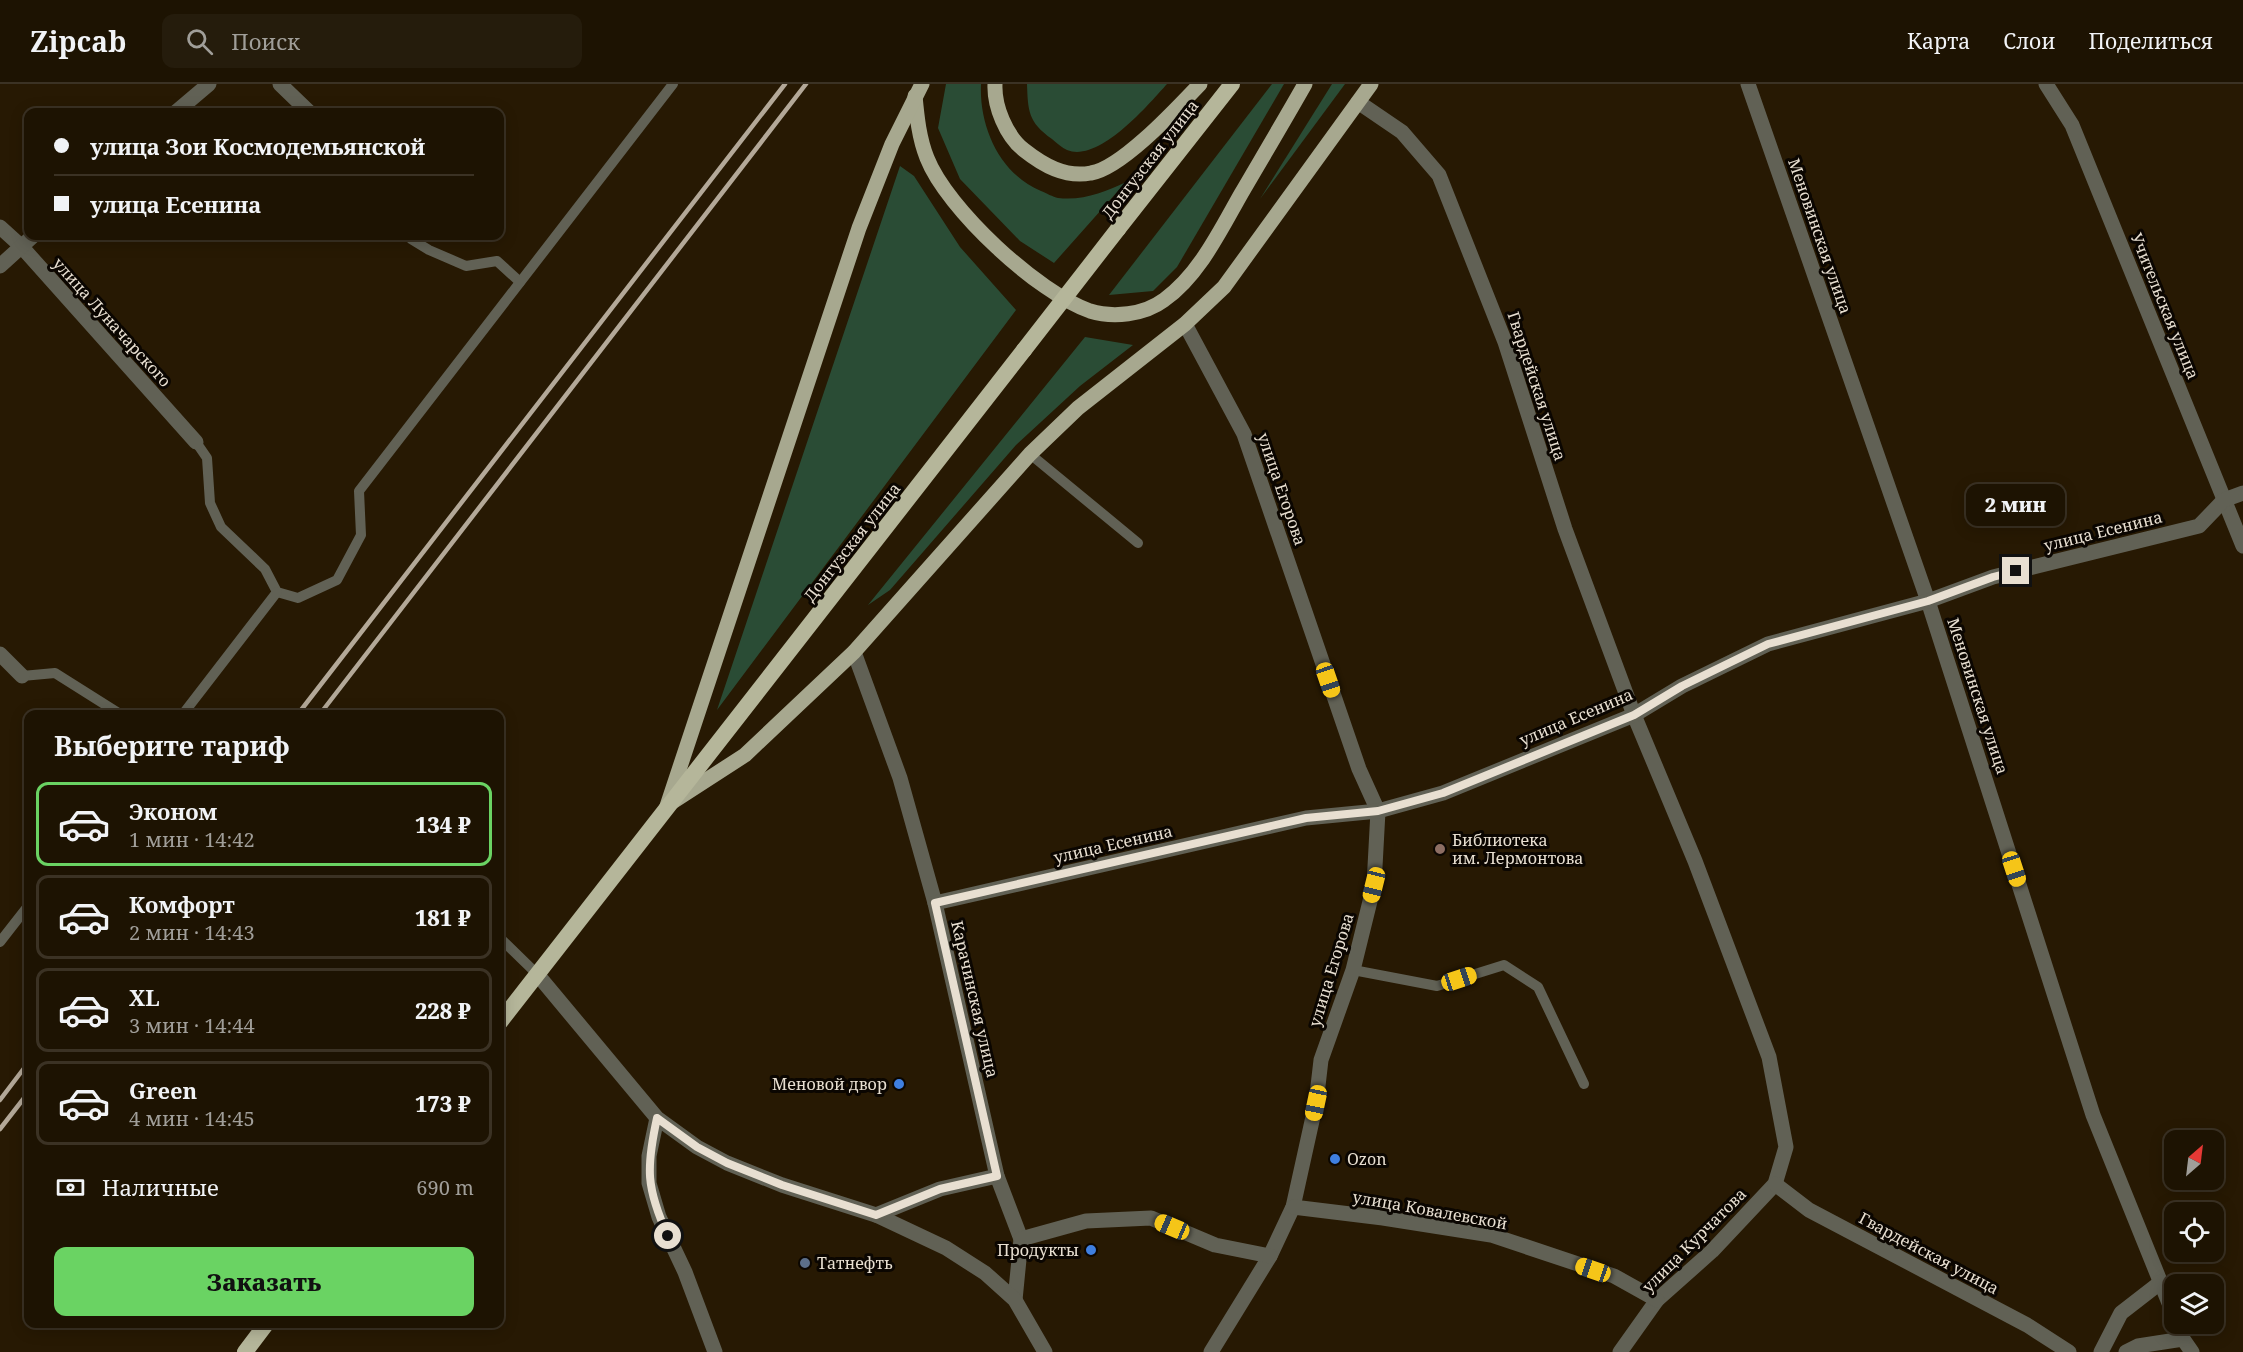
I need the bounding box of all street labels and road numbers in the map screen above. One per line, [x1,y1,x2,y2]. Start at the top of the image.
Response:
street label: Донгузская улица [1097,95,1203,223]
street label: Меновинская улица [1783,155,1857,317]
street label: Учительская улица [2126,230,2204,382]
street label: улица Луначарского [48,253,176,391]
street label: Гвардейская улица [1503,309,1571,463]
street label: улица Егорова [1252,430,1312,548]
street label: Донгузская улица [799,478,905,606]
street label: улица Есенина [2041,506,2165,556]
street label: Меновинская улица [1942,615,2014,777]
street label: улица Есенина [1516,683,1636,751]
street label: улица Есенина [1051,820,1175,868]
street label: улица Егорова [1303,910,1359,1030]
street label: Карачинская улица [946,918,1004,1080]
street label: улица Курчатова [1637,1183,1751,1297]
street label: улица Ковалевской [1351,1186,1509,1234]
street label: Гвардейская улица [1855,1207,2003,1299]

